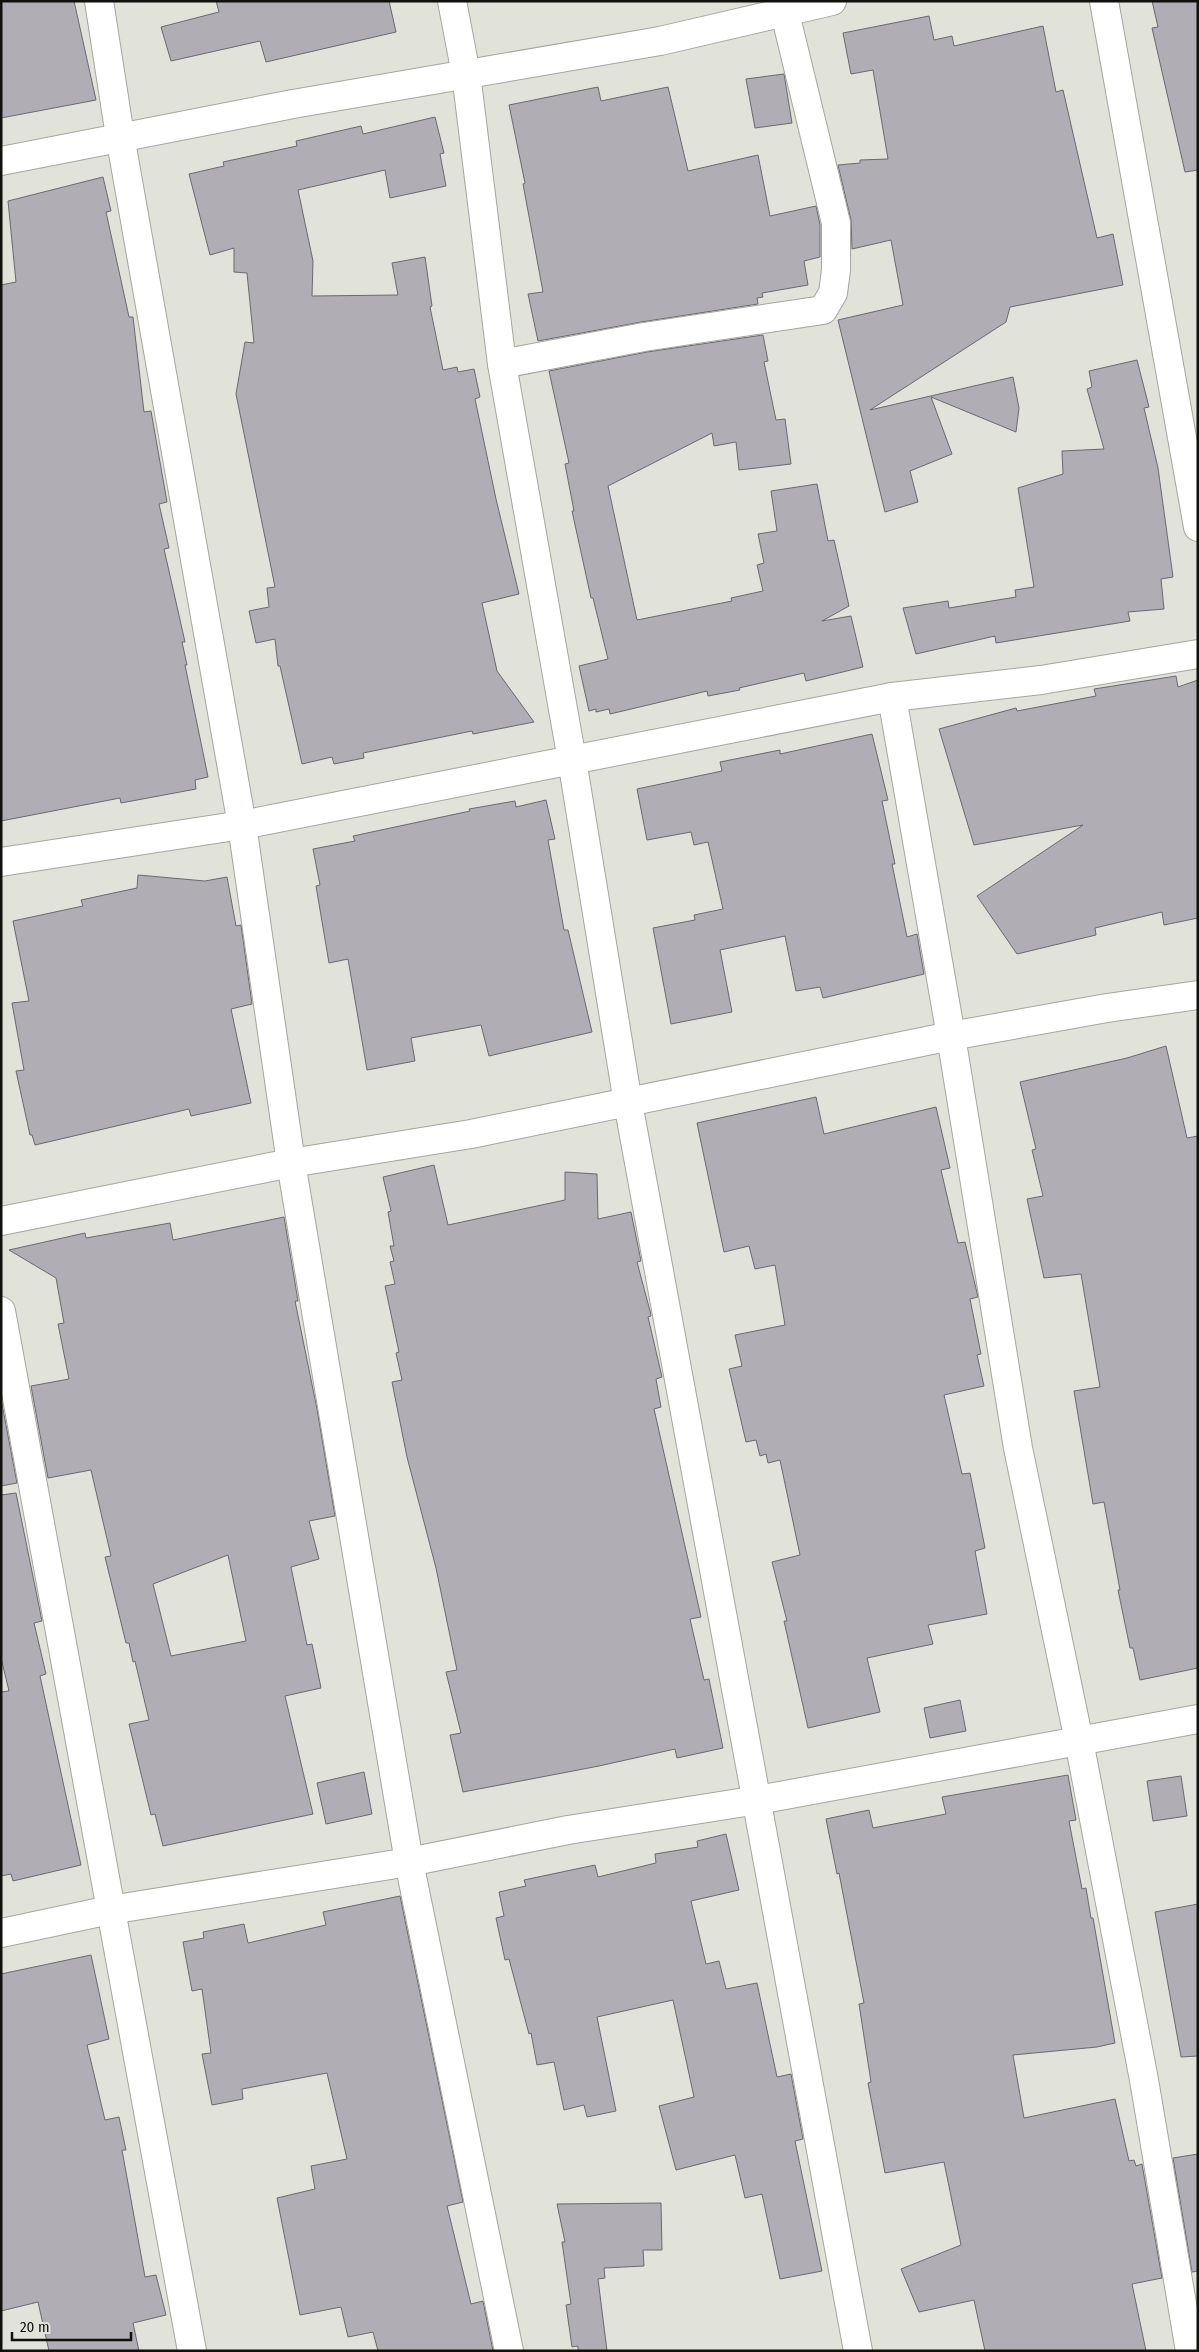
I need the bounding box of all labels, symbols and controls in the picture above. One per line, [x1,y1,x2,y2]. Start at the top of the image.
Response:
scale bar [12,2310,131,2342]
text: 20 m [20,2318,50,2336]

